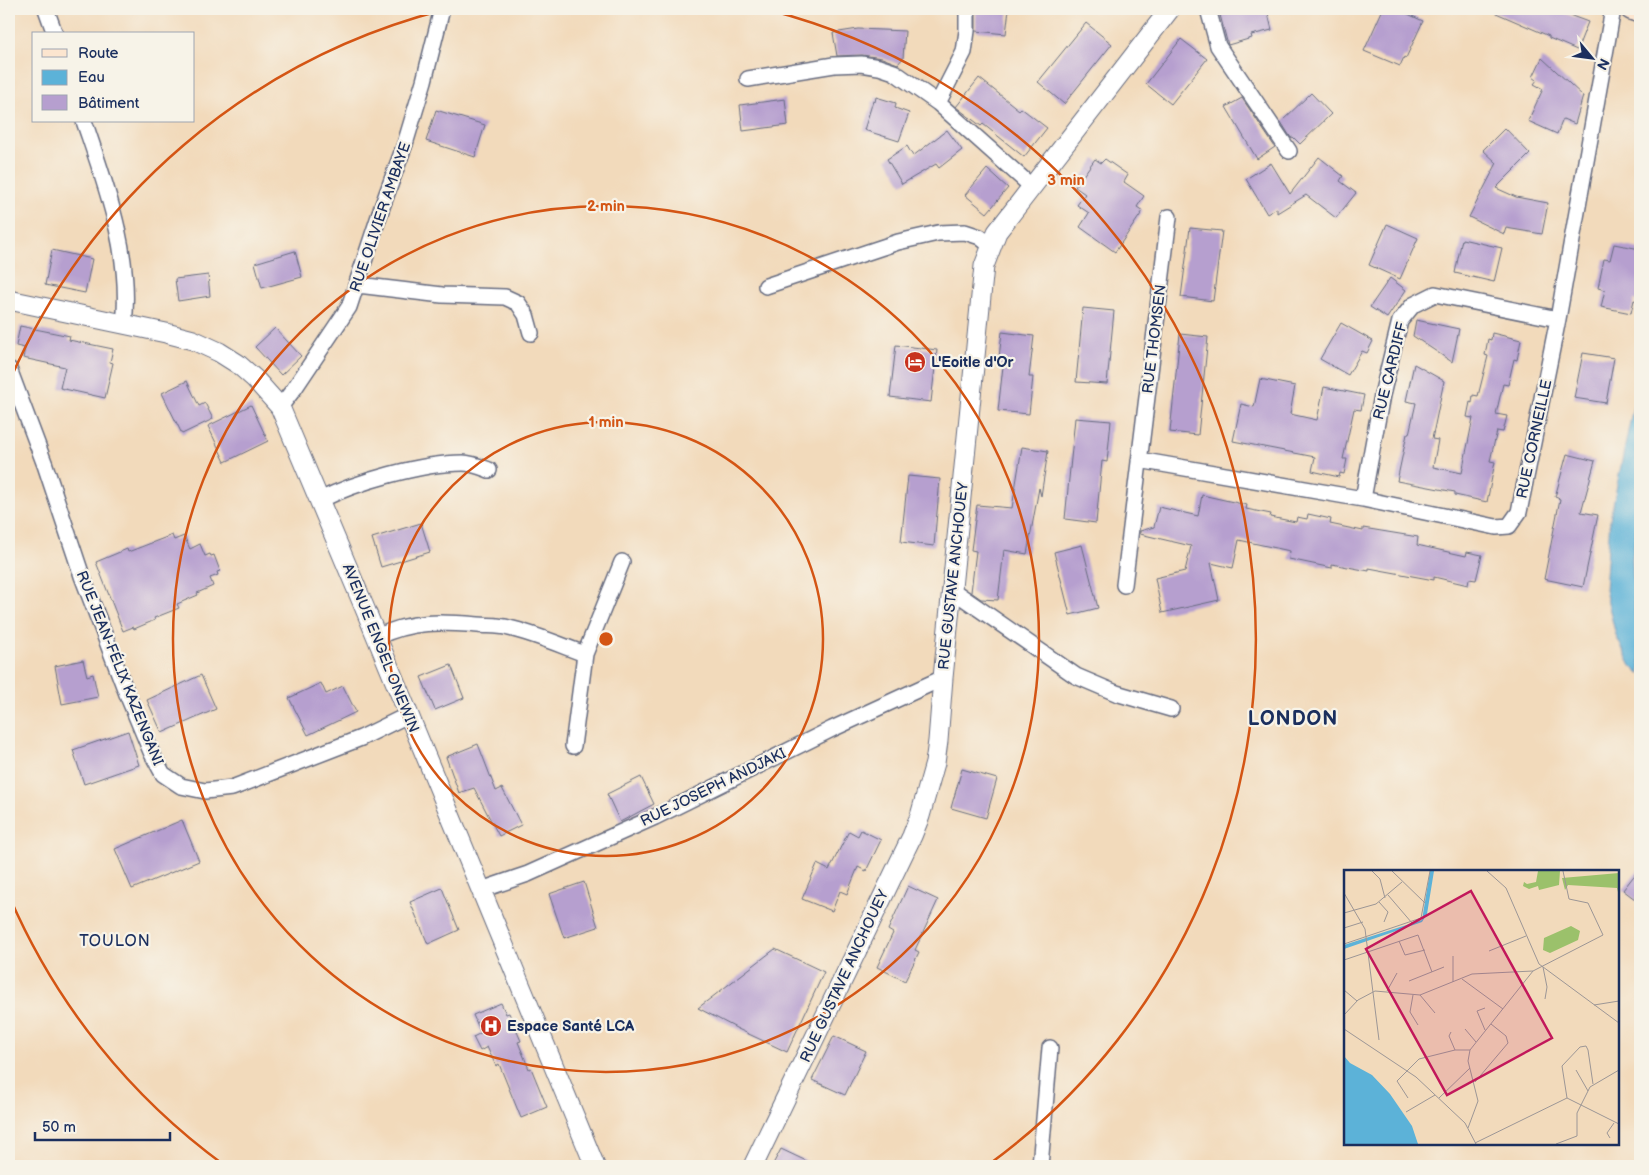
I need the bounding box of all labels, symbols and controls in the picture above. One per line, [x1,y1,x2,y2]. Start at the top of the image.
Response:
legend [32,32,195,122]
north arrow [1566,32,1616,82]
text: Route [78,44,119,63]
text: N [1593,55,1613,73]
text: Eau [78,68,105,87]
text: Bâtiment [78,94,140,113]
street label: RUE OLIVIER AMBAYE [346,139,415,295]
text: 3 min [1047,171,1085,190]
text: 2 min [587,197,625,216]
street label: RUE THOMSEN [1138,283,1171,395]
street label: RUE CARDIFF [1369,320,1412,422]
hotel icon: L'Eoitle d'Or [903,350,927,374]
place label: L'Eoitle d'Or [931,353,1015,372]
street label: RUE CORNEILLE [1513,378,1556,500]
text: 1 min [588,413,624,432]
street label: RUE GUSTAVE ANCHOUEY [934,481,973,671]
street label: AVENUE ENGEL ONEWIN [338,561,423,735]
street label: RUE JEAN-FÉLIX KAZENGANI [72,568,167,769]
centre of rings [597,630,615,648]
district label: LONDON [1248,707,1338,731]
street label: RUE JOSEPH ANDJAKI [637,744,789,831]
inset map [1344,870,1619,1145]
street label: RUE GUSTAVE ANCHOUEY [796,887,893,1066]
district label: TOULON [79,932,151,951]
hospital icon: Espace Santé LCA [479,1014,503,1038]
place label: Espace Santé LCA [507,1017,635,1036]
scale bar [35,1110,170,1142]
text: 50 m [42,1118,76,1137]

